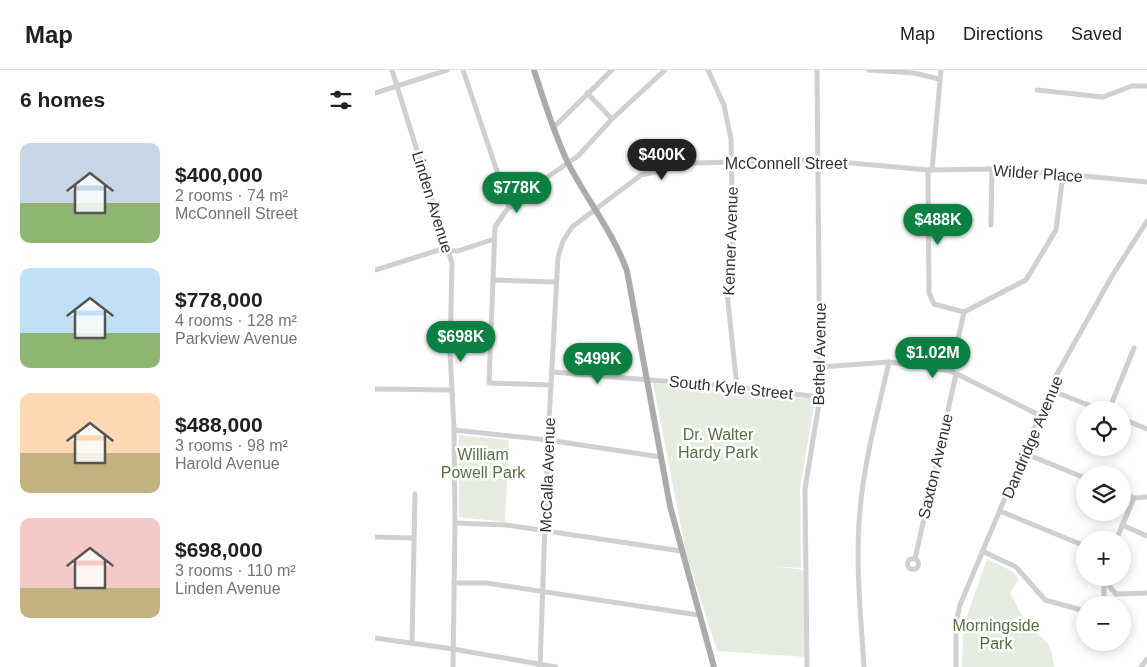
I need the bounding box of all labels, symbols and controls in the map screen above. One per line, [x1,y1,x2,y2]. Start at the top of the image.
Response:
text: Map [25,21,73,48]
text: Map [900,24,935,44]
text: Directions [963,24,1043,44]
text: Saved [1071,24,1122,44]
icon: filters [327,86,355,114]
text: 6 homes [20,88,105,111]
pin: $400K [627,138,697,181]
text: $400K [638,146,686,163]
street label: Linden Avenue [409,149,456,255]
street label: McConnell Street [725,155,848,172]
street label: Wilder Place [993,162,1083,185]
icon: home [60,163,120,223]
text: $400,000 [175,163,263,186]
pin: $778K [482,172,552,214]
text: $778K [493,179,541,196]
street label: Kenner Avenue [720,186,741,296]
text: 2 rooms · 74 m² [175,187,288,204]
pin: $488K [903,204,973,246]
text: McConnell Street [175,205,298,222]
text: $488K [914,211,962,228]
icon: home [60,288,120,348]
text: $778,000 [175,288,263,311]
street label: Bethel Avenue [810,302,829,406]
text: 4 rooms · 128 m² [175,312,297,329]
pin: $698K [426,320,496,363]
text: $698K [437,328,485,345]
text: Parkview Avenue [175,330,297,347]
pin: $1.02M [892,336,974,379]
pin: $499K [563,342,633,385]
text: $1.02M [906,344,960,361]
text: $499K [574,350,622,367]
street label: South Kyle Street [668,373,794,403]
street label: Dandridge Avenue [999,373,1066,501]
map controls [1076,401,1131,651]
button: locate [1076,401,1131,456]
street label: Saxton Avenue [915,412,956,520]
icon: home [60,413,120,473]
text: $488,000 [175,413,263,436]
street label: McCalla Avenue [537,417,558,533]
park label: Dr. Walter Hardy Park [678,426,759,461]
text: 3 rooms · 98 m² [175,437,288,454]
park label: William Powell Park [441,446,526,481]
text: Harold Avenue [175,455,280,472]
button: layers [1076,466,1131,521]
button: + [1076,531,1131,586]
icon: home [60,538,120,598]
text: $698,000 [175,538,263,561]
text: 3 rooms · 110 m² [175,562,296,579]
text: Linden Avenue [175,580,281,597]
button: − [1076,596,1131,651]
park label: Morningside Park [952,617,1040,652]

